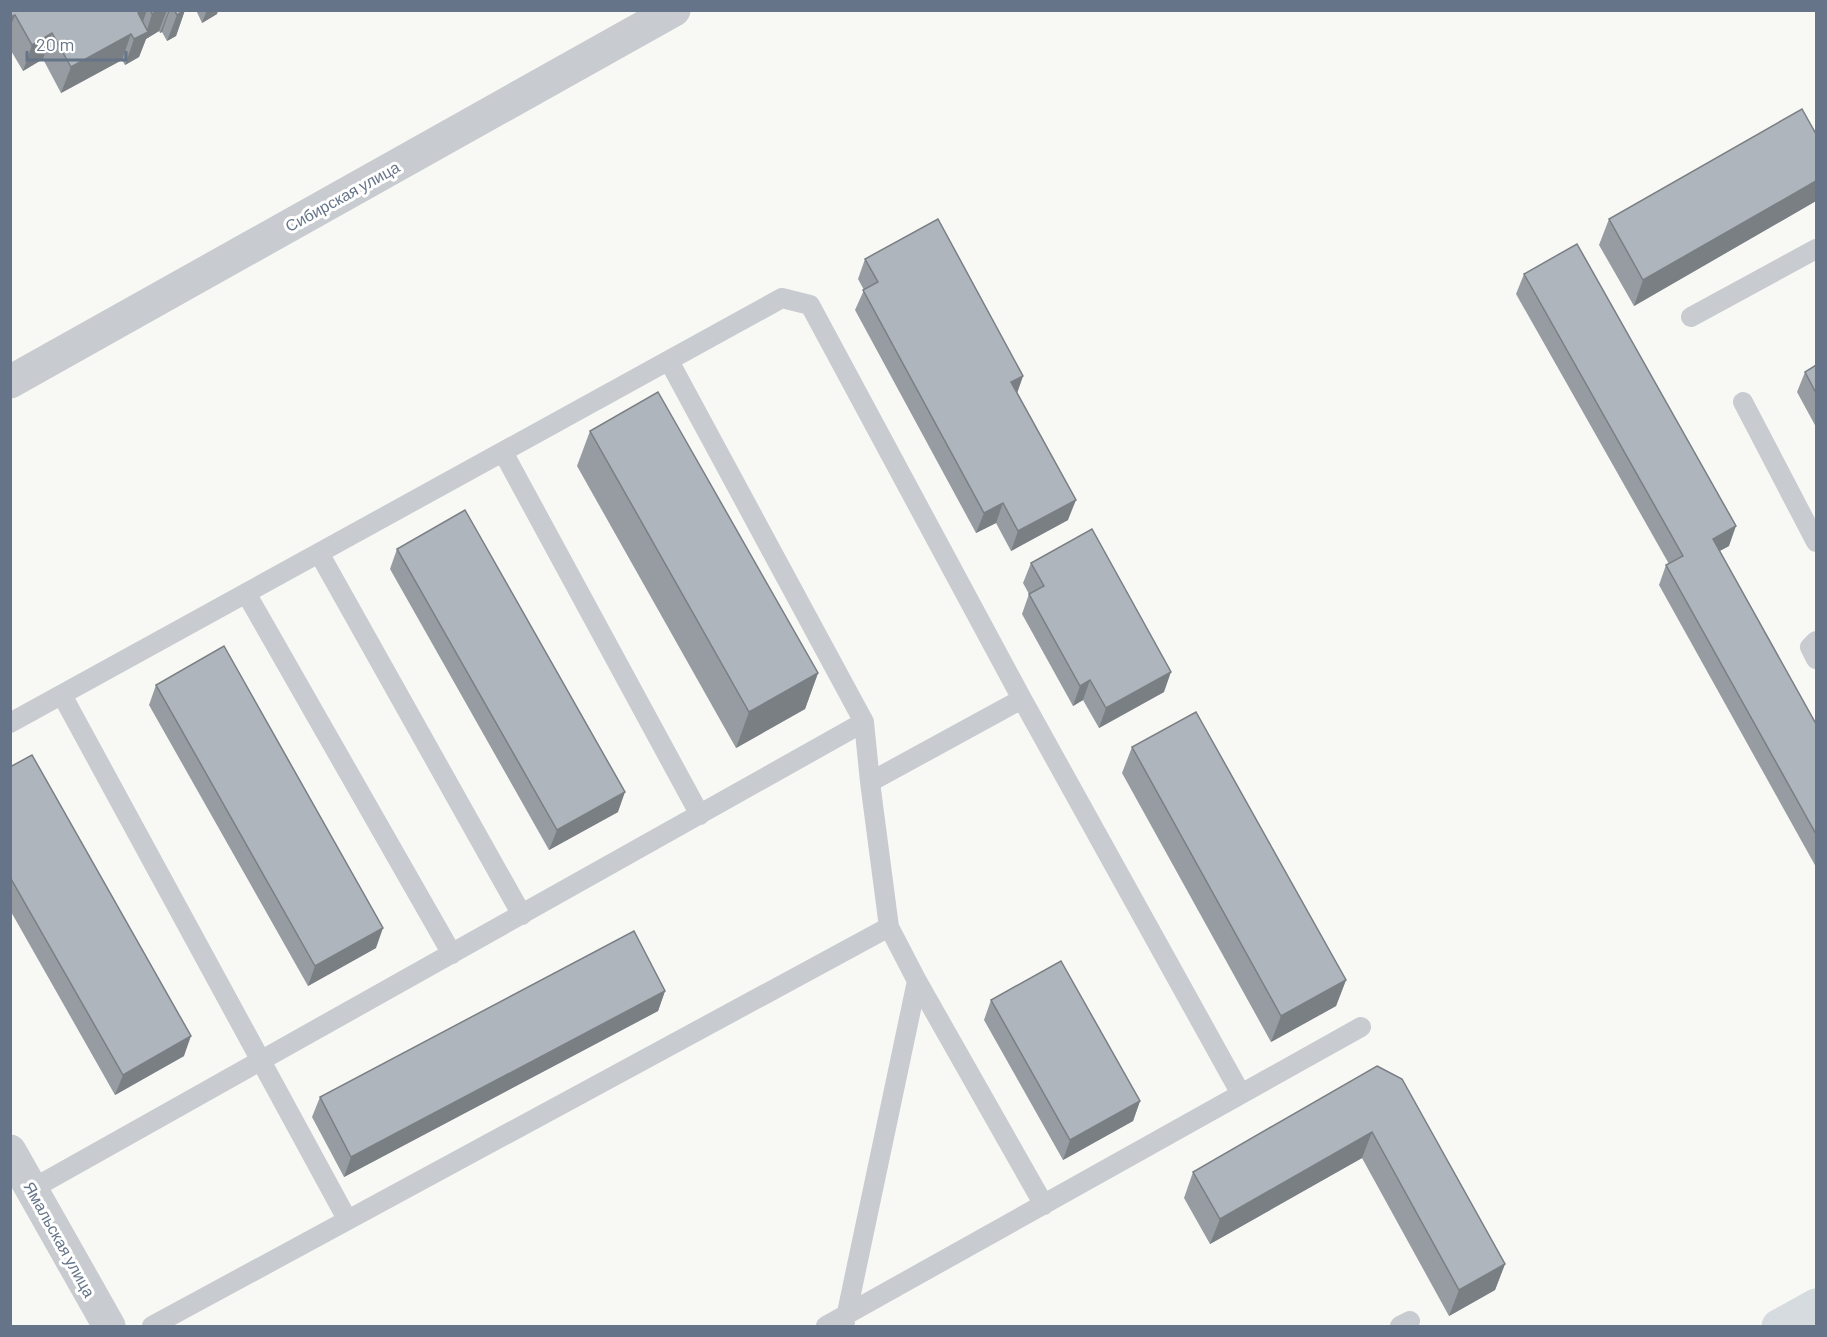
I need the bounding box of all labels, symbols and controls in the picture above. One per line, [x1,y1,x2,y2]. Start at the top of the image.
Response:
scale bar [27,24,126,62]
text: 20 m [36,33,74,55]
street label: Сибирская улица [282,157,402,235]
street label: Ямальская улица [20,1178,100,1300]

